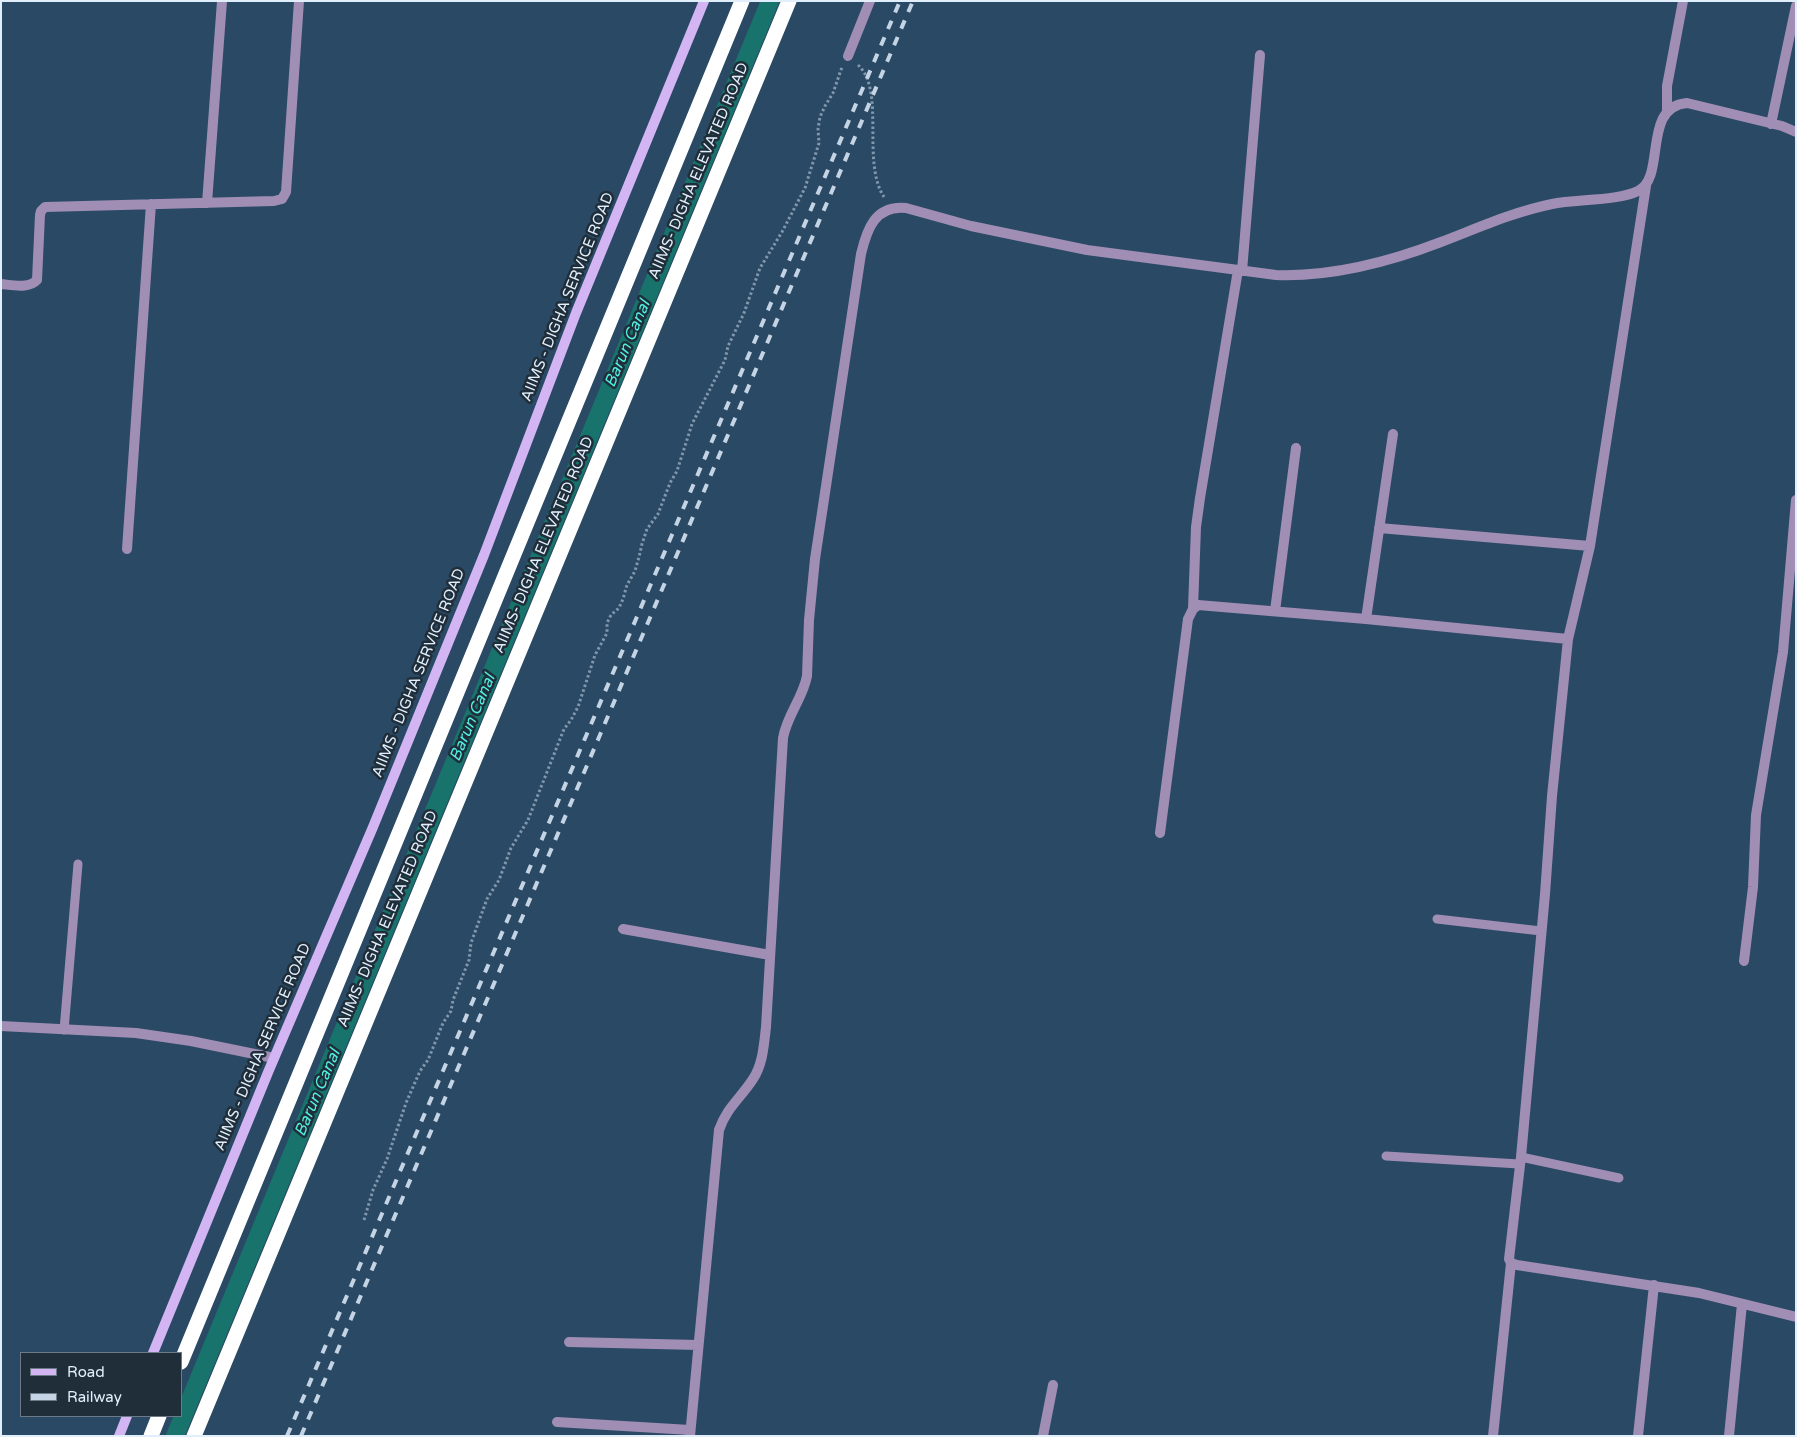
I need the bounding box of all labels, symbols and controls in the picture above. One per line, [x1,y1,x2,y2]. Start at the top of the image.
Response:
street label: AIIMS- DIGHA ELEVATED ROAD [645,60,753,282]
street label: AIIMS - DIGHA SERVICE ROAD [518,190,618,404]
water label: Barun Canal [601,298,655,390]
street label: AIIMS- DIGHA ELEVATED ROAD [490,434,598,656]
street label: AIIMS - DIGHA SERVICE ROAD [369,566,469,780]
water label: Barun Canal [446,672,500,764]
street label: AIIMS- DIGHA ELEVATED ROAD [334,808,442,1030]
street label: AIIMS - DIGHA SERVICE ROAD [211,940,315,1154]
water label: Barun Canal [291,1047,345,1139]
legend [20,1352,182,1417]
text: Road [67,1363,105,1381]
text: Railway [67,1388,122,1406]

